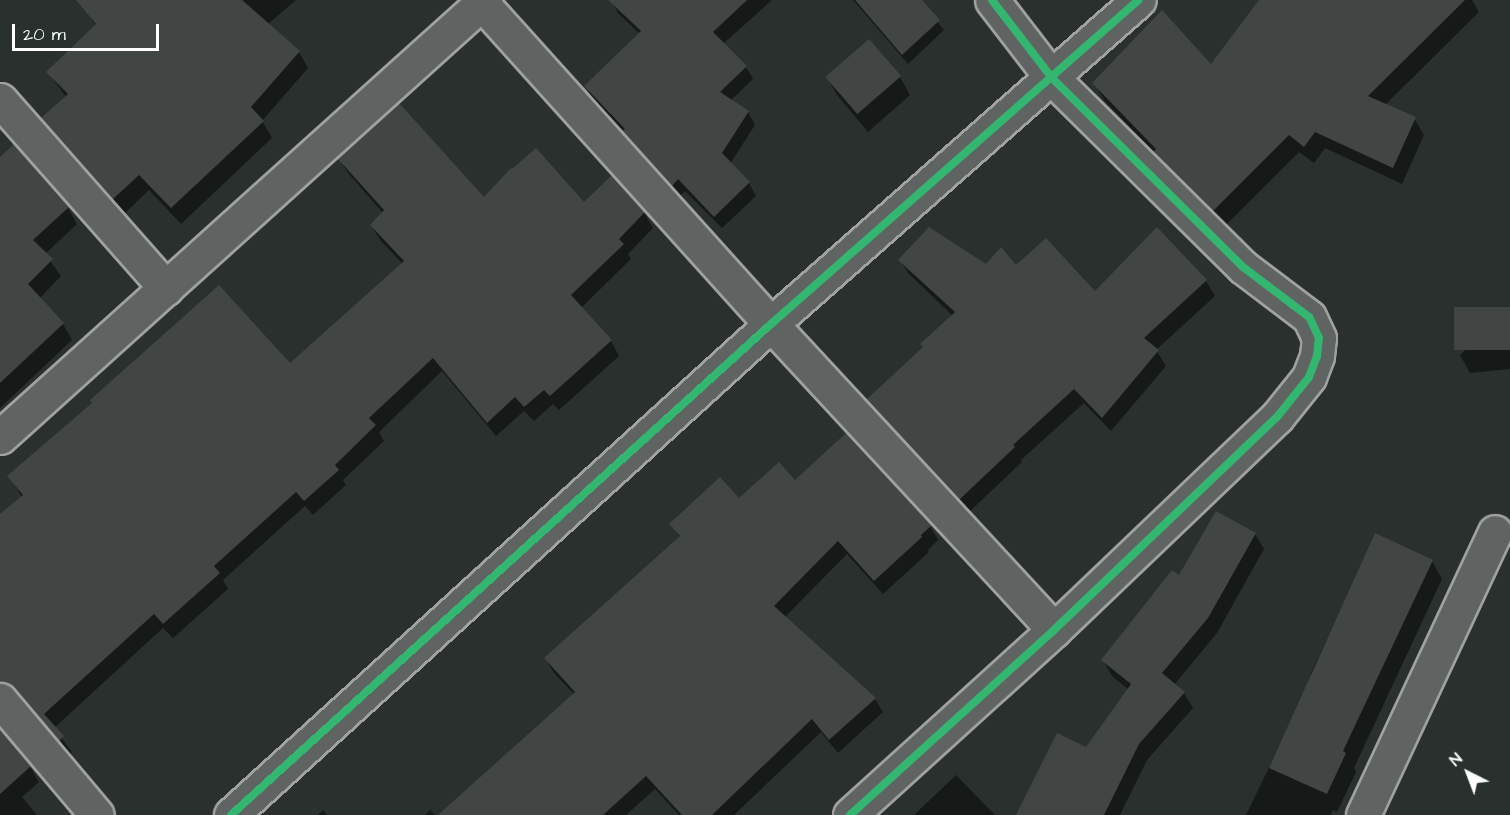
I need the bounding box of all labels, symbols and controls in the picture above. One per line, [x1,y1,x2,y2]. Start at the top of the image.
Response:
scale bar [15,12,162,50]
text: 20 m [23,22,66,47]
north arrow [1438,743,1498,803]
text: N [1445,748,1467,771]

